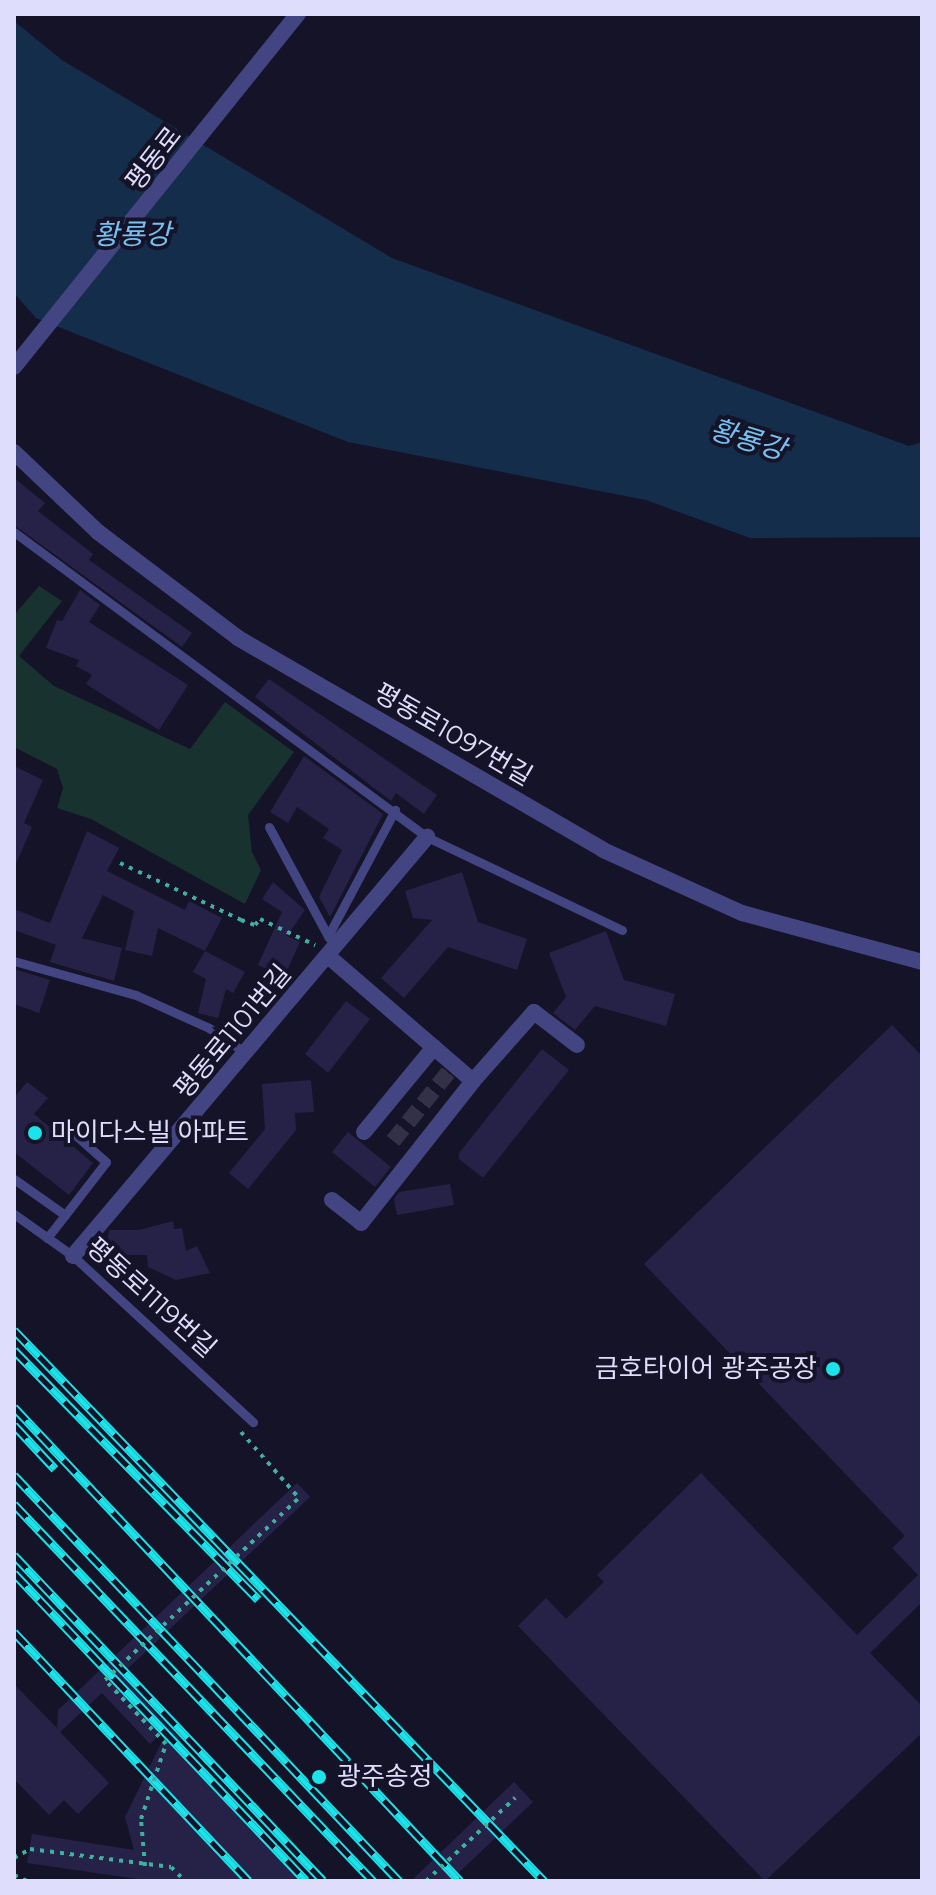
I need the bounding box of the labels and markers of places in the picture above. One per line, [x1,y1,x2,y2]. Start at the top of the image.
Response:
place label: 마이다스빌 아파트 [51,1117,249,1149]
marker: 마이다스빌 아파트 [26,1124,44,1142]
place label: 금호타이어 광주공장 [595,1353,817,1385]
marker: 금호타이어 광주공장 [824,1360,842,1378]
place label: 광주송정 [337,1761,433,1793]
marker: 광주송정 [308,1766,330,1788]

